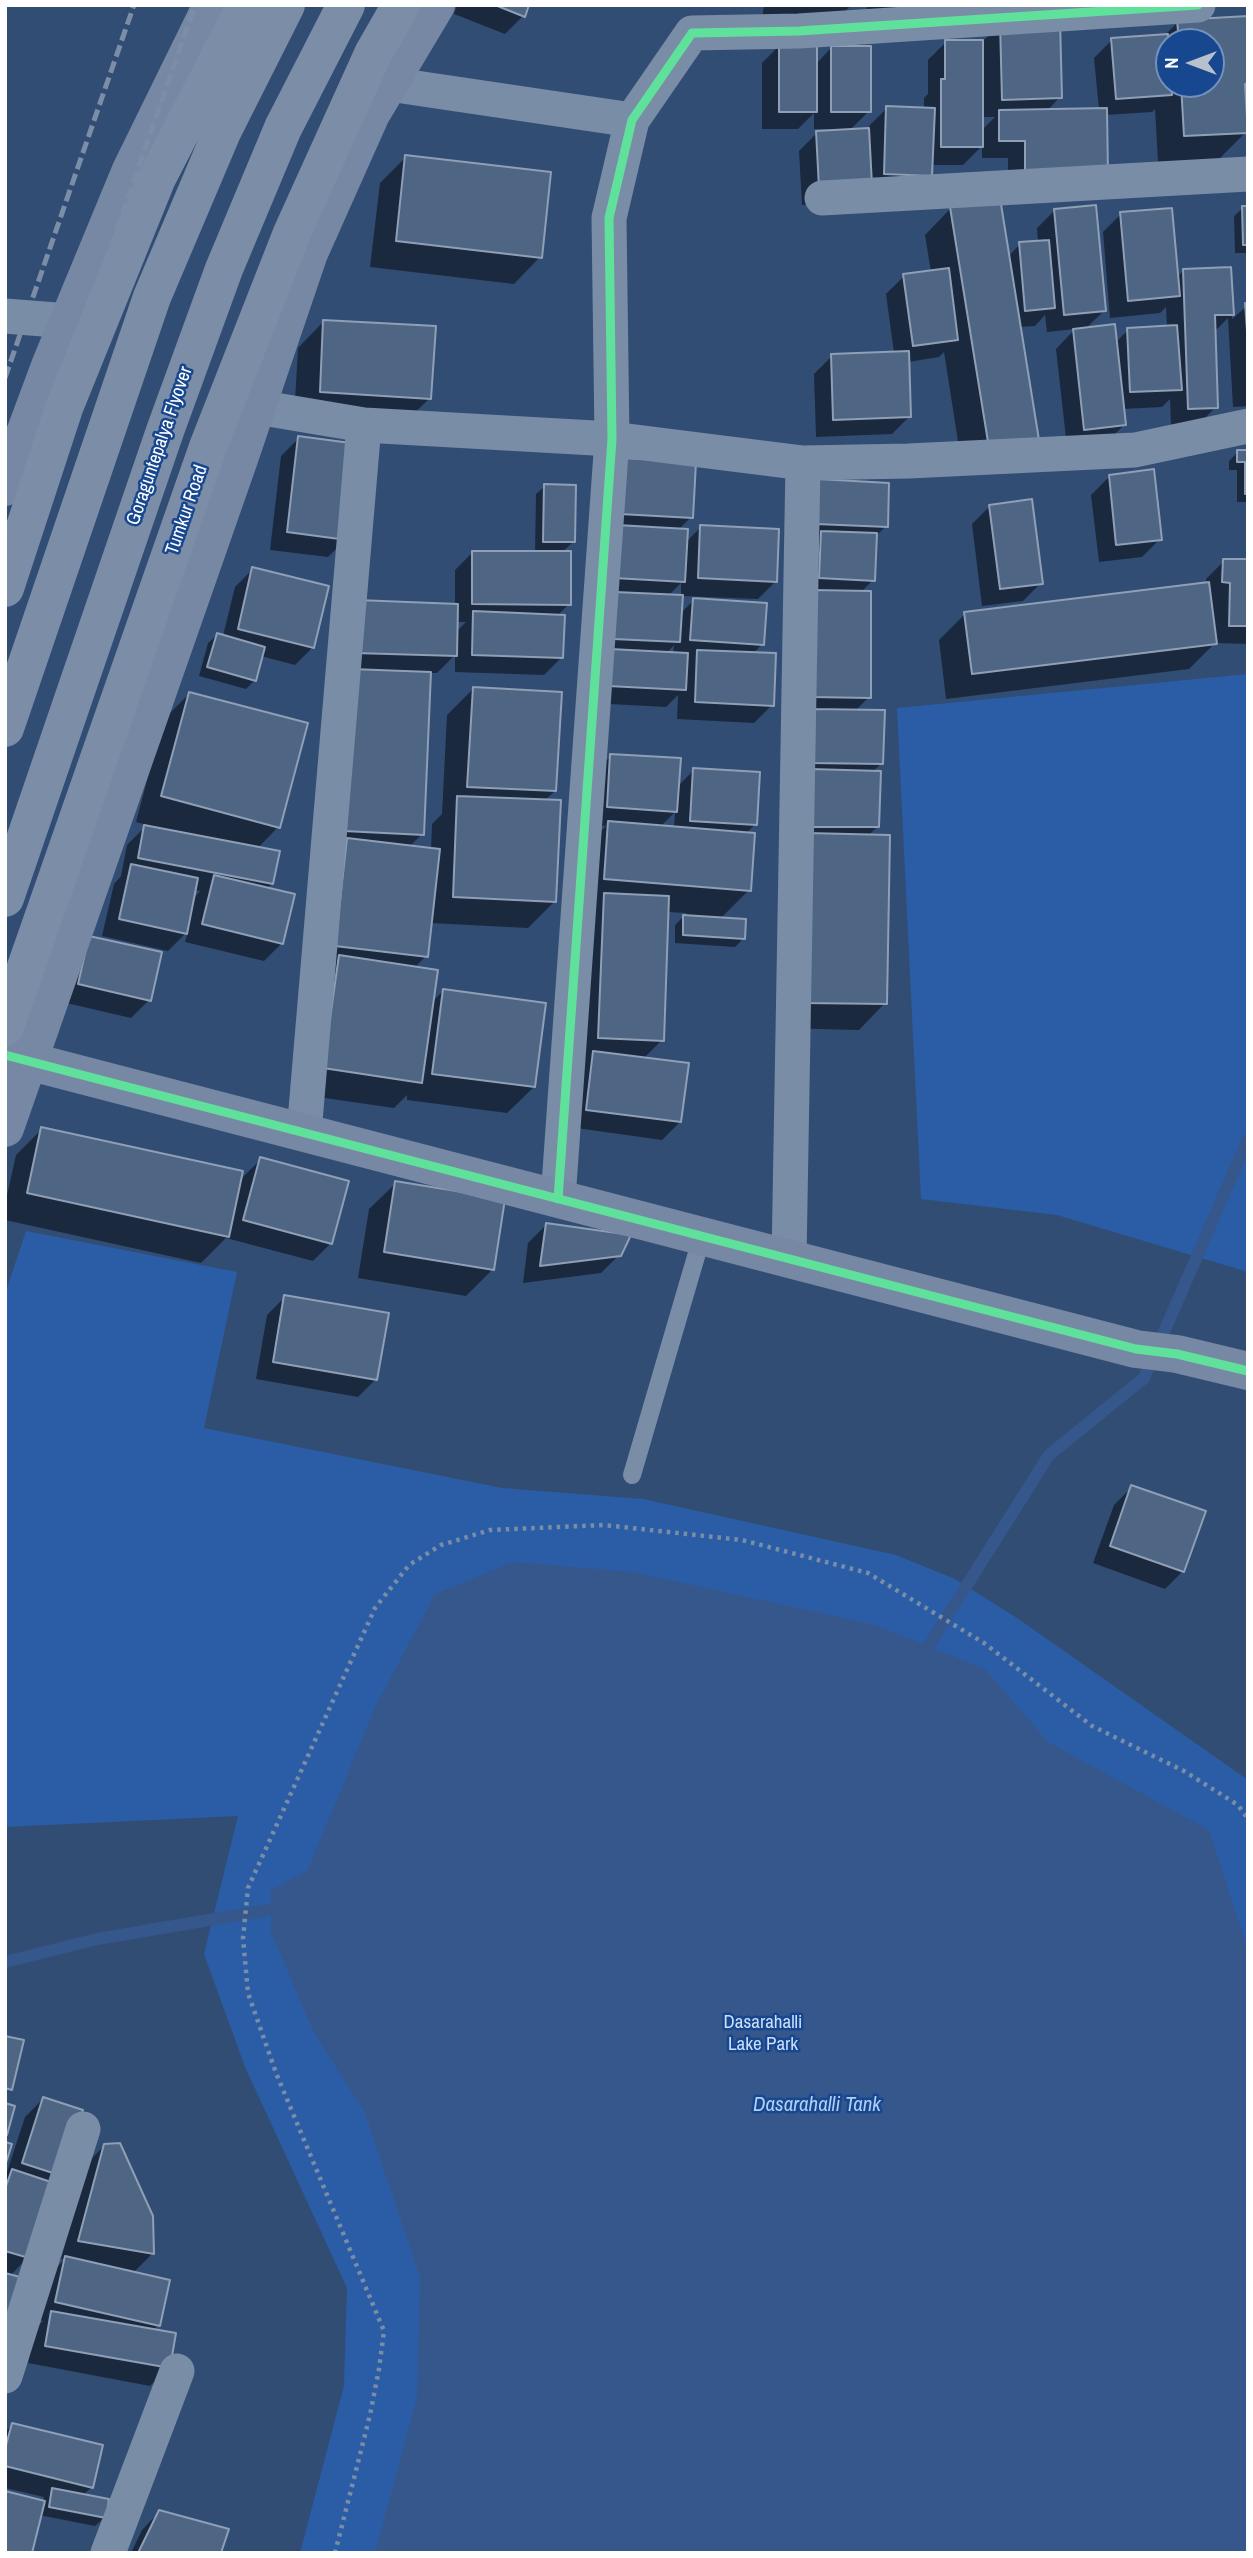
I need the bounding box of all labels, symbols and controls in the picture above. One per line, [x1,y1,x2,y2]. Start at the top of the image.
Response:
north arrow [1155,28,1225,98]
text: N [1158,57,1184,69]
street label: Goraguntepalya Flyover [122,364,198,528]
street label: Tumkur Road [161,462,213,558]
park label: Dasarahalli Lake Park [724,2012,802,2056]
water label: Dasarahalli Tank [753,2092,881,2118]

